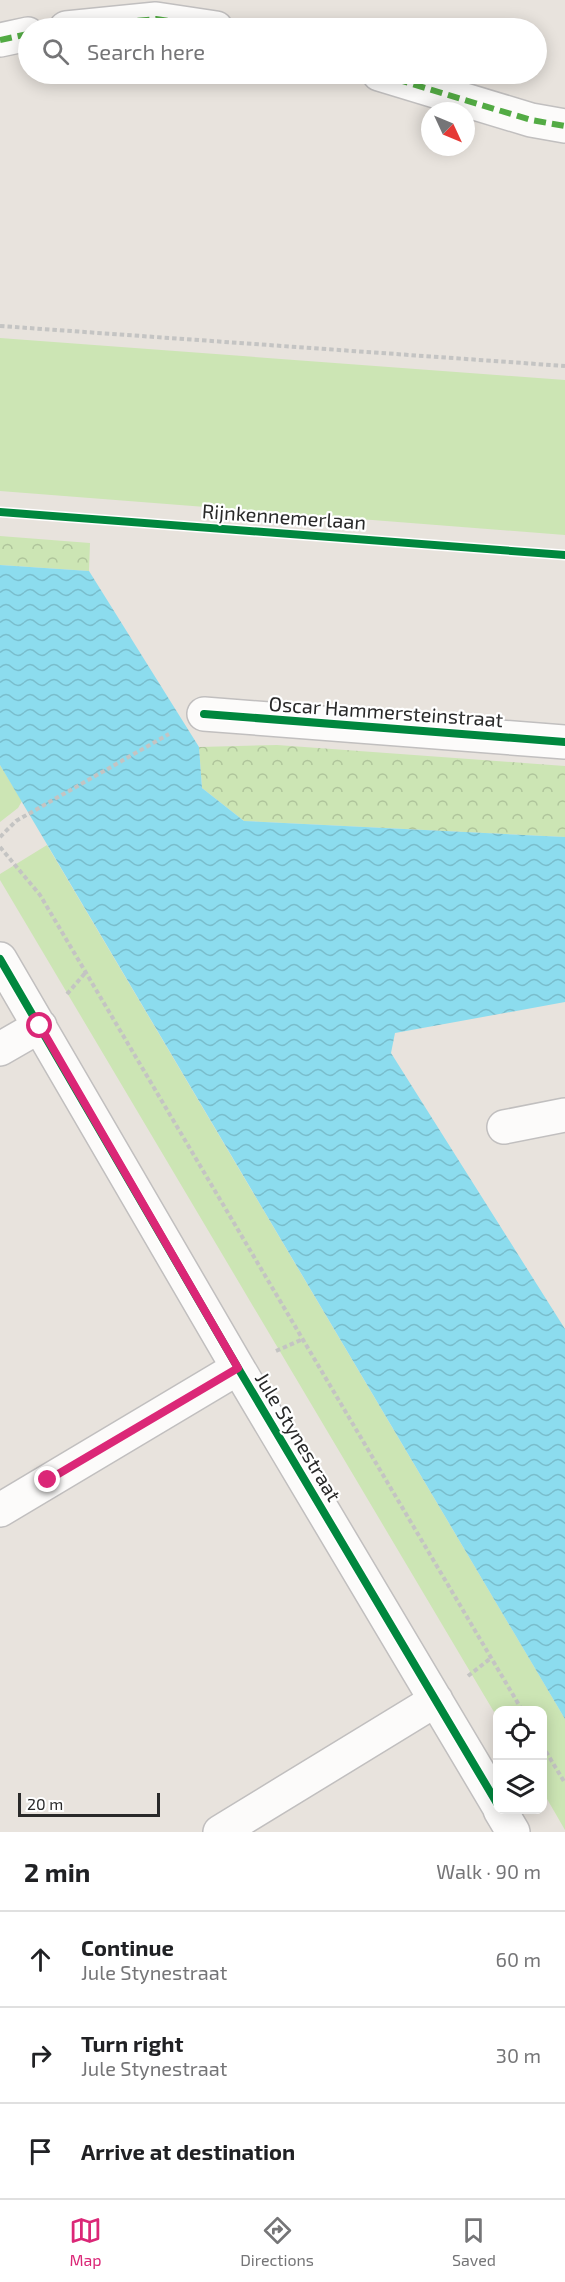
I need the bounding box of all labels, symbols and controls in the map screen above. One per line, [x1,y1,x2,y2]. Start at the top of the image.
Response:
search box [18,18,547,84]
icon: search [39,35,72,68]
text: Search here [87,38,205,64]
north arrow [421,102,475,156]
street label: Rijnkennemerlaan [201,498,367,534]
street label: Oscar Hammersteinstraat [268,691,504,731]
route start [26,1012,52,1038]
street label: Jule Stynestraat [251,1368,347,1506]
route end [34,1466,60,1492]
map controls [493,1706,547,1814]
button: locate [493,1706,547,1760]
button: layers [493,1760,547,1814]
scale bar [18,1790,160,1818]
text: 20 m [27,1794,63,1813]
text: 2 min [24,1856,90,1887]
text: Walk · 90 m [436,1859,541,1883]
text: Continue [81,1934,174,1960]
icon: ahead [24,1943,57,1976]
text: 60 m [496,1947,541,1971]
text: Jule Stynestraat [81,1960,227,1984]
text: Turn right [81,2030,183,2056]
icon: right [24,2039,57,2072]
text: 30 m [496,2043,541,2067]
text: Jule Stynestraat [81,2056,227,2080]
icon: arrive [24,2135,57,2168]
text: Arrive at destination [81,2138,295,2164]
tab: Map [69,2214,102,2269]
tab: Directions [240,2214,314,2269]
tab: Saved [452,2214,496,2269]

